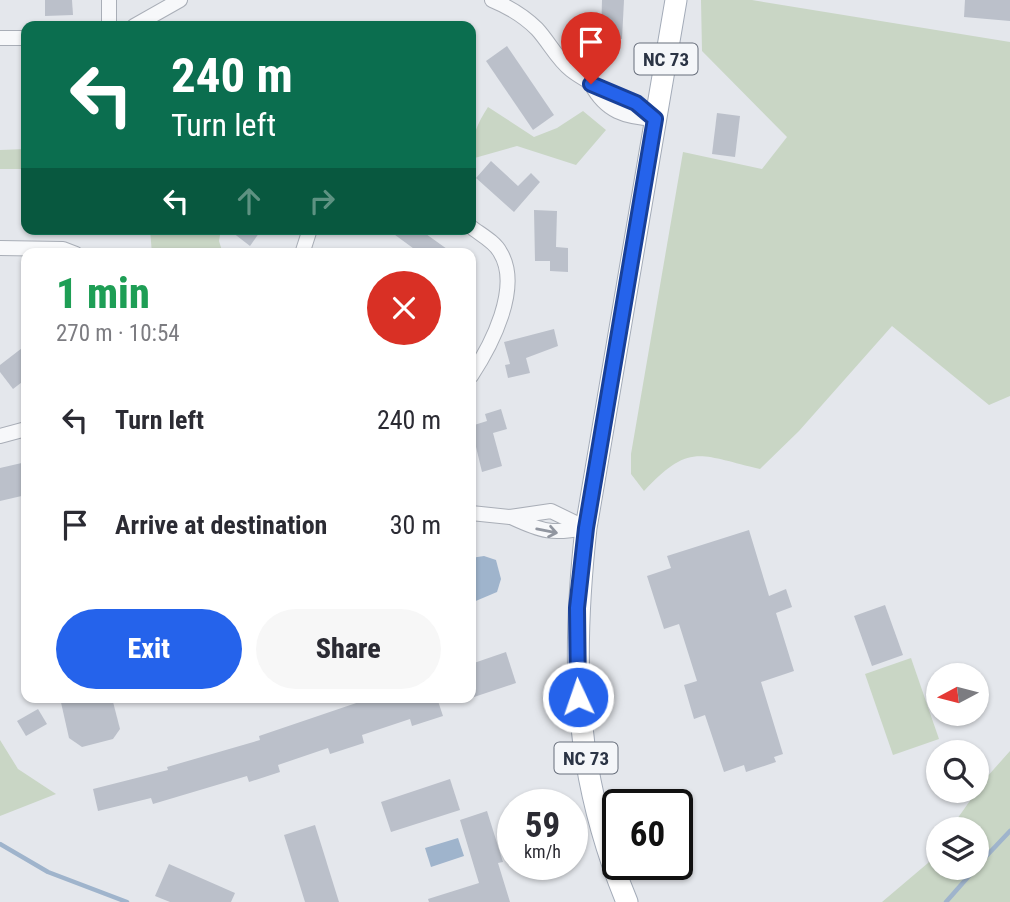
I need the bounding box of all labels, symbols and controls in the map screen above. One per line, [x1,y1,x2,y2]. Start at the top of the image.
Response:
pin [561,12.0,621,84]
icon: arrive [572,23,610,61]
road number: NC 73 [634,44,698,74]
text: 240 m [171,47,293,104]
icon: left [56,49,147,140]
text: Turn left [171,106,276,144]
icon: left [157,182,195,220]
icon: ahead [230,182,268,220]
icon: right [303,182,341,220]
text: 1 min [56,269,150,318]
button: close [367,271,441,345]
text: 270 m · 10:54 [56,320,180,347]
icon: left [56,401,94,439]
text: Turn left [115,405,204,435]
text: 240 m [377,405,441,435]
icon: arrive [56,506,94,544]
text: Arrive at destination [115,510,327,540]
text: 30 m [390,510,441,540]
one-way arrow [535,525,558,538]
button: Exit [56,609,242,689]
button: Share [256,609,441,689]
position arrow [541,660,615,734]
north arrow [926,663,989,726]
map controls [926,663,989,880]
button: search [926,740,989,803]
road number: NC 73 [554,743,618,774]
speed limit sign: 60 [602,789,693,880]
text: 59 [525,805,560,846]
button: layers [926,817,989,880]
text: km/h [524,841,561,862]

